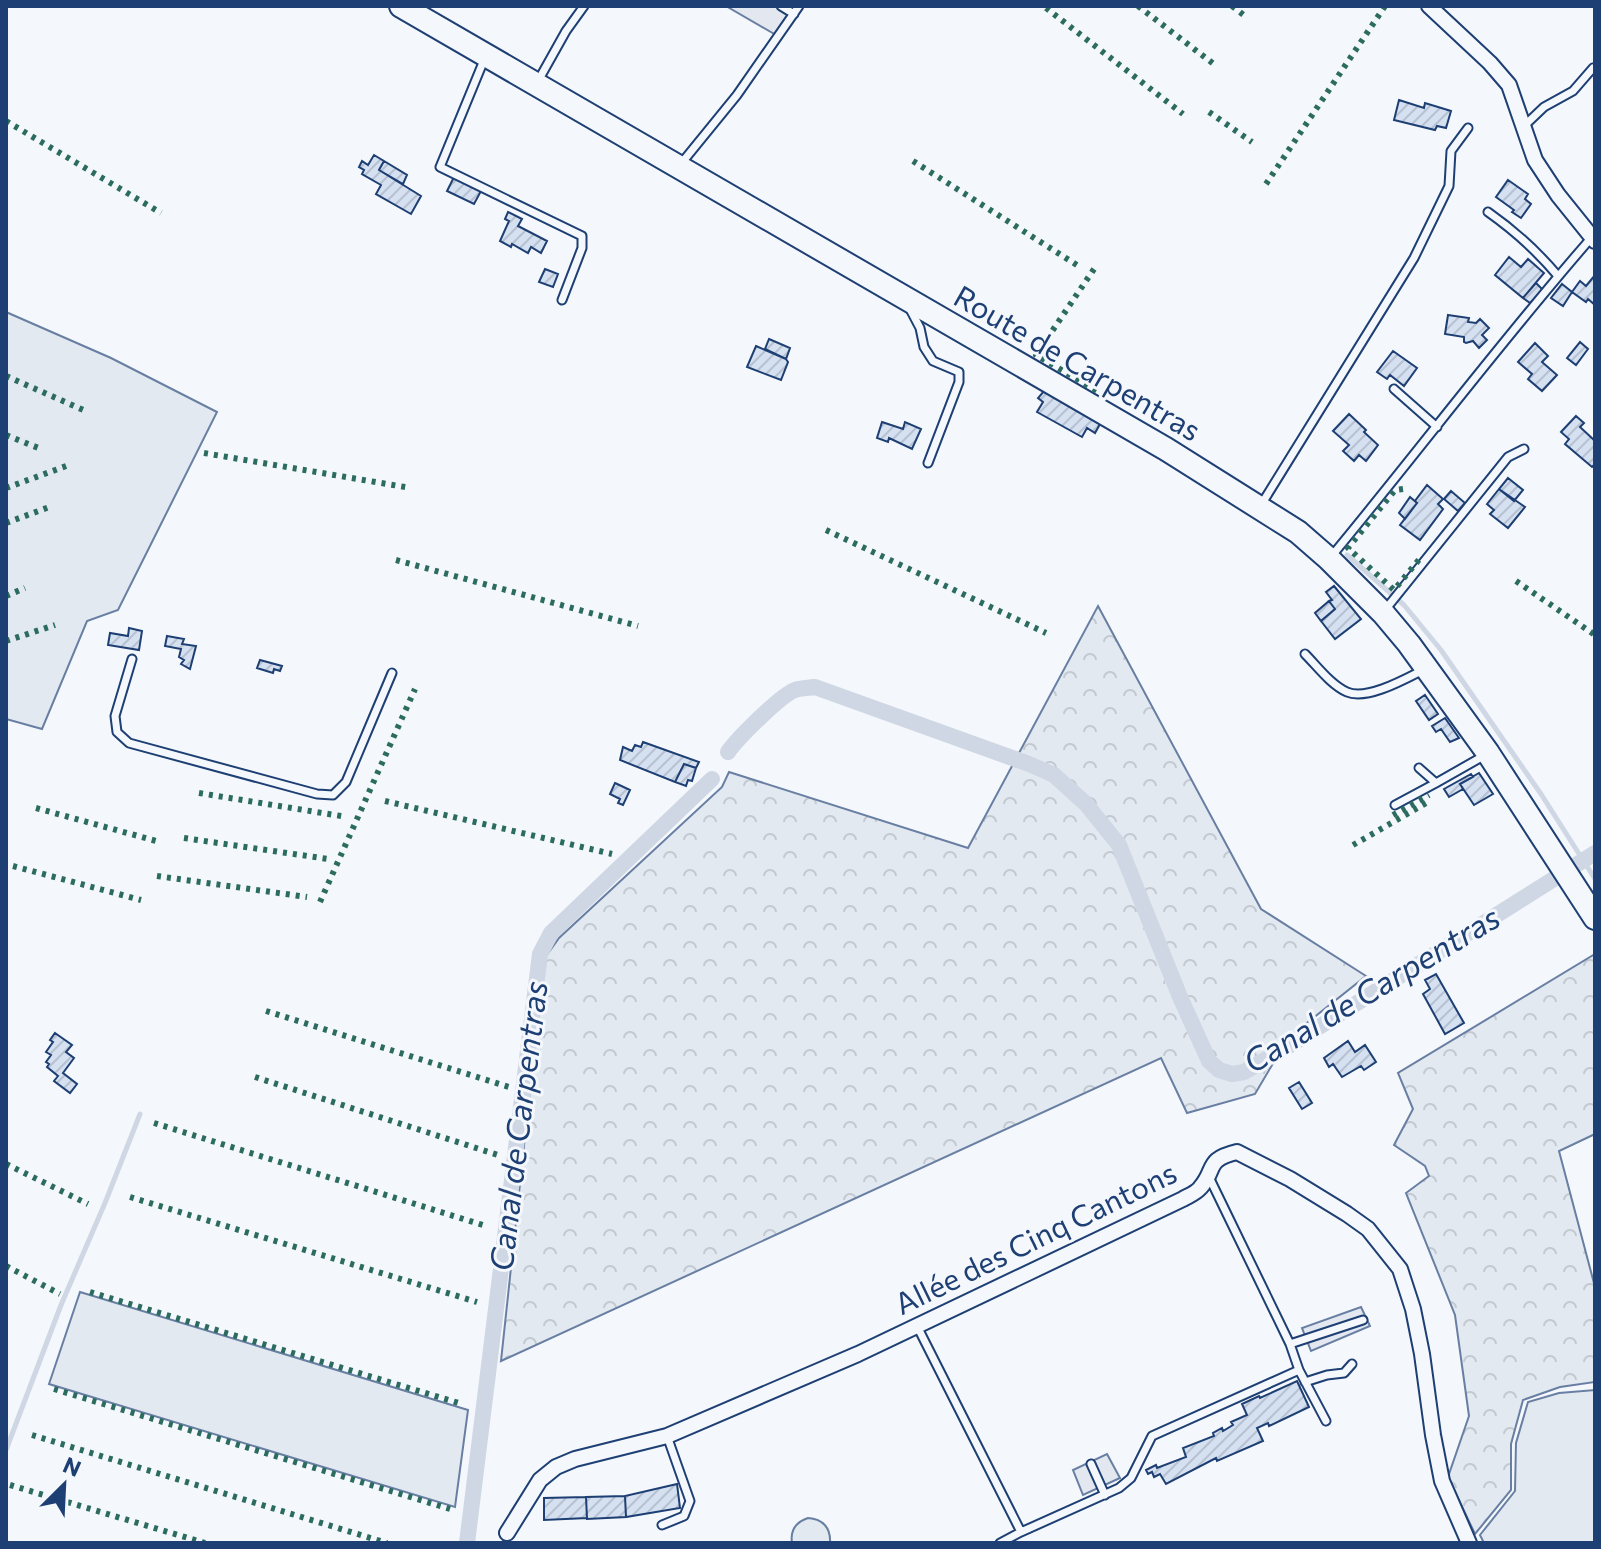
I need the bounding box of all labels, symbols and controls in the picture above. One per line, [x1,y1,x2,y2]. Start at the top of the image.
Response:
street label: Route de Carpentras [948,276,1208,448]
water label: Canal de Carpentras [1236,896,1506,1081]
water label: Canal de Carpentras [479,978,555,1273]
street label: Allée des Cinq Cantons [888,1152,1182,1321]
north arrow [24,1445,104,1525]
text: N [59,1451,85,1482]

